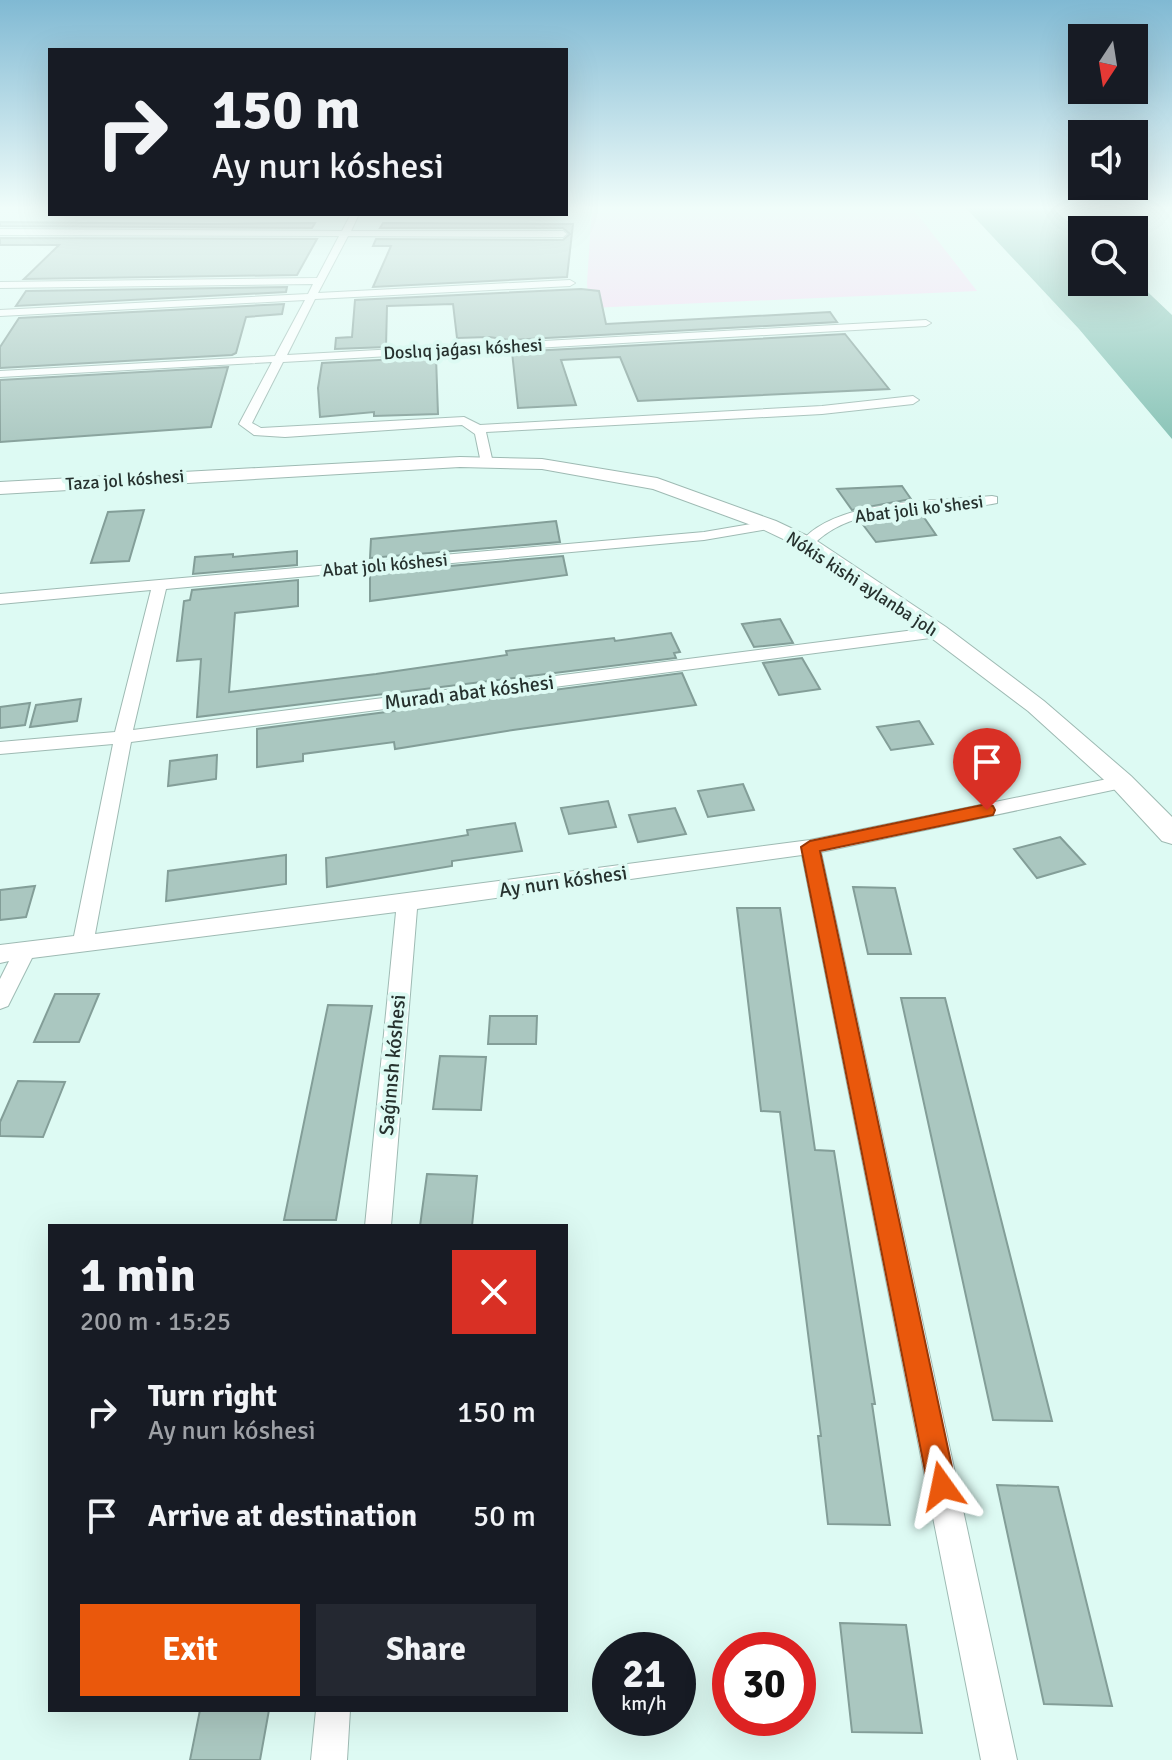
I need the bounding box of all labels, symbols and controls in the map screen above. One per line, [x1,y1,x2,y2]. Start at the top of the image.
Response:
north arrow [1068,24,1148,104]
map controls [1068,24,1148,296]
text: 150 m [212,75,360,144]
icon: right [80,80,184,184]
button: sound [1068,120,1148,200]
text: Ay nurı kóshesi [212,144,444,189]
button: search [1068,216,1148,296]
street label: Doslıq jaǵası kóshesi [383,334,543,364]
street label: Taza jol kóshesi [65,465,185,495]
street label: Abat joli ko'shesi [853,490,985,528]
street label: Nókis kishi aylanba jolı [782,527,942,641]
street label: Abat jolı kóshesi [321,549,449,581]
street label: Muradı abat kóshesi [383,670,555,715]
pin [953,728,1021,810]
icon: arrive [965,740,1009,784]
street label: Ay nurı kóshesi [497,860,629,903]
street label: Saǵınısh kóshesi [374,994,411,1137]
text: 1 min [80,1246,196,1305]
button: close [452,1250,536,1334]
text: 200 m · 15:25 [80,1306,231,1338]
text: Turn right [148,1378,277,1415]
icon: right [80,1390,124,1434]
text: 150 m [457,1394,536,1431]
text: Ay nurı kóshesi [148,1415,316,1447]
position arrow [900,1444,984,1528]
icon: arrive [80,1494,124,1538]
text: Arrive at destination [148,1498,417,1535]
text: 50 m [473,1498,536,1535]
button: Exit [80,1604,300,1696]
button: Share [316,1604,536,1696]
speed limit sign: 30 [712,1632,816,1736]
text: 21 [622,1649,666,1699]
text: km/h [621,1691,667,1716]

